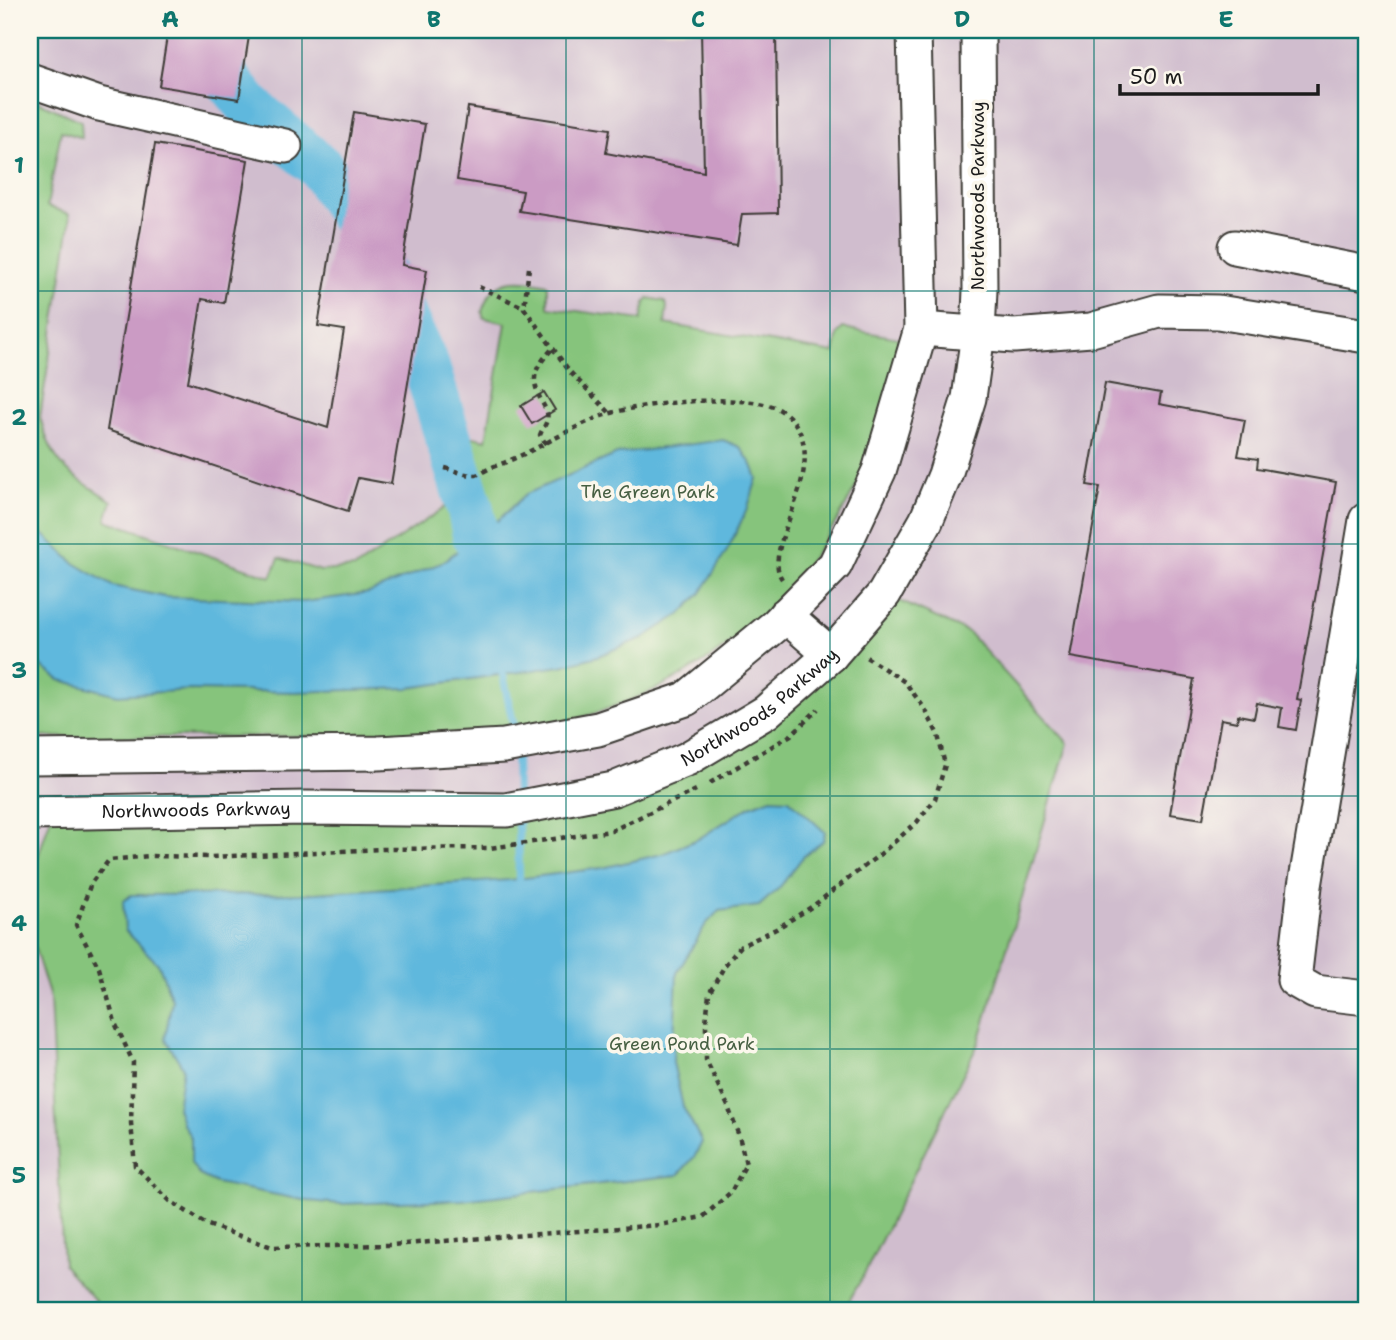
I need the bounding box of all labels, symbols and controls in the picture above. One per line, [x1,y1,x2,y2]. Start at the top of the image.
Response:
text: A [161,4,179,34]
text: B [427,4,441,34]
text: C [691,4,705,34]
text: D [954,4,970,34]
text: E [1218,4,1234,34]
scale bar [1120,52,1317,96]
text: 50 m [1130,63,1183,91]
street label: Northwoods Parkway [966,101,990,291]
text: 1 [14,150,24,180]
text: 2 [11,402,27,432]
park label: The Green Park [581,480,715,504]
street label: Northwoods Parkway [676,643,844,772]
text: 3 [11,655,27,685]
street label: Northwoods Parkway [101,796,291,824]
text: 4 [11,908,27,938]
park label: Green Pond Park [609,1032,755,1056]
text: 5 [12,1160,26,1190]

